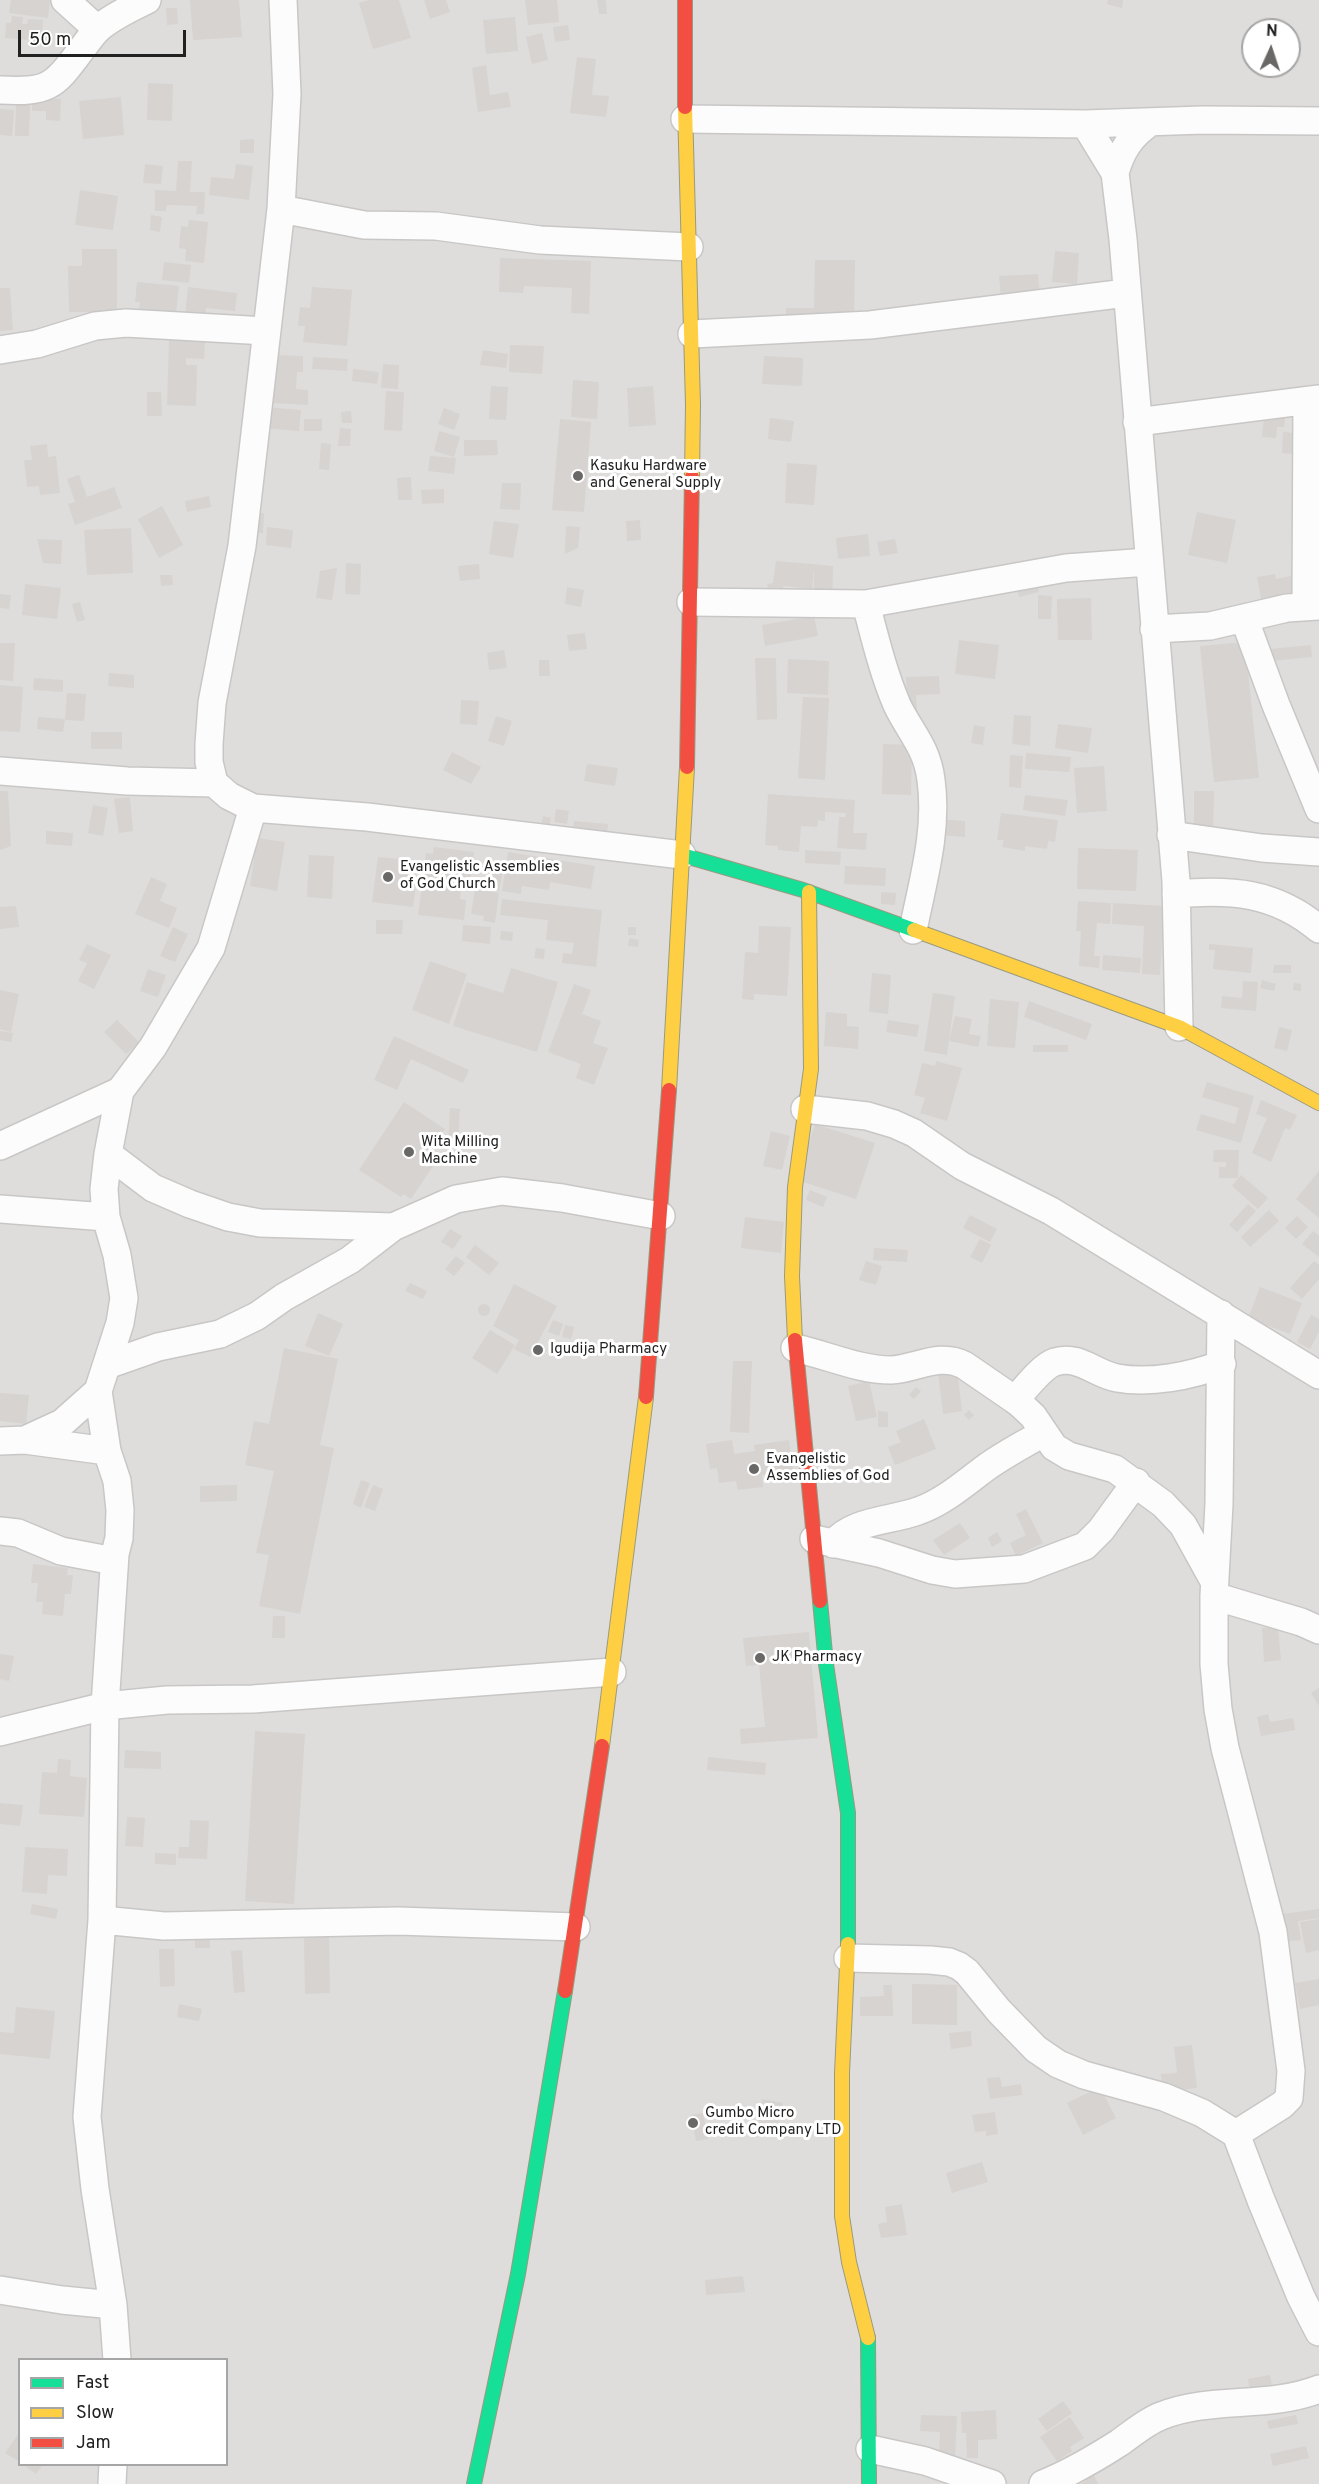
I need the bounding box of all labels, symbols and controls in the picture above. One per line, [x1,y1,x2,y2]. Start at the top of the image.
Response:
scale bar [21,18,189,56]
north arrow [1241,18,1301,78]
text: N [1266,22,1278,42]
text: 50 m [29,29,71,52]
place label: Kasuku Hardware and General Supply [590,458,721,493]
marker: Kasuku Hardware and General Supply [571,469,585,483]
place label: Evangelistic Assemblies of God Church [400,859,560,894]
marker: Evangelistic Assemblies of God Church [381,870,395,884]
place label: Wita Milling Machine [421,1134,499,1169]
marker: Wita Milling Machine [402,1145,416,1159]
place label: Igudija Pharmacy [550,1341,667,1359]
marker: Igudija Pharmacy [531,1343,545,1357]
place label: Evangelistic Assemblies of God [766,1451,890,1486]
marker: Evangelistic Assemblies of God [747,1462,761,1476]
place label: JK Pharmacy [772,1649,862,1667]
marker: JK Pharmacy [753,1651,767,1665]
place label: Gumbo Micro credit Company LTD [705,2105,841,2140]
marker: Gumbo Micro credit Company LTD [686,2116,700,2130]
legend [18,2358,228,2466]
text: Fast [76,2372,109,2395]
text: Slow [76,2402,114,2425]
text: Jam [76,2432,111,2455]

